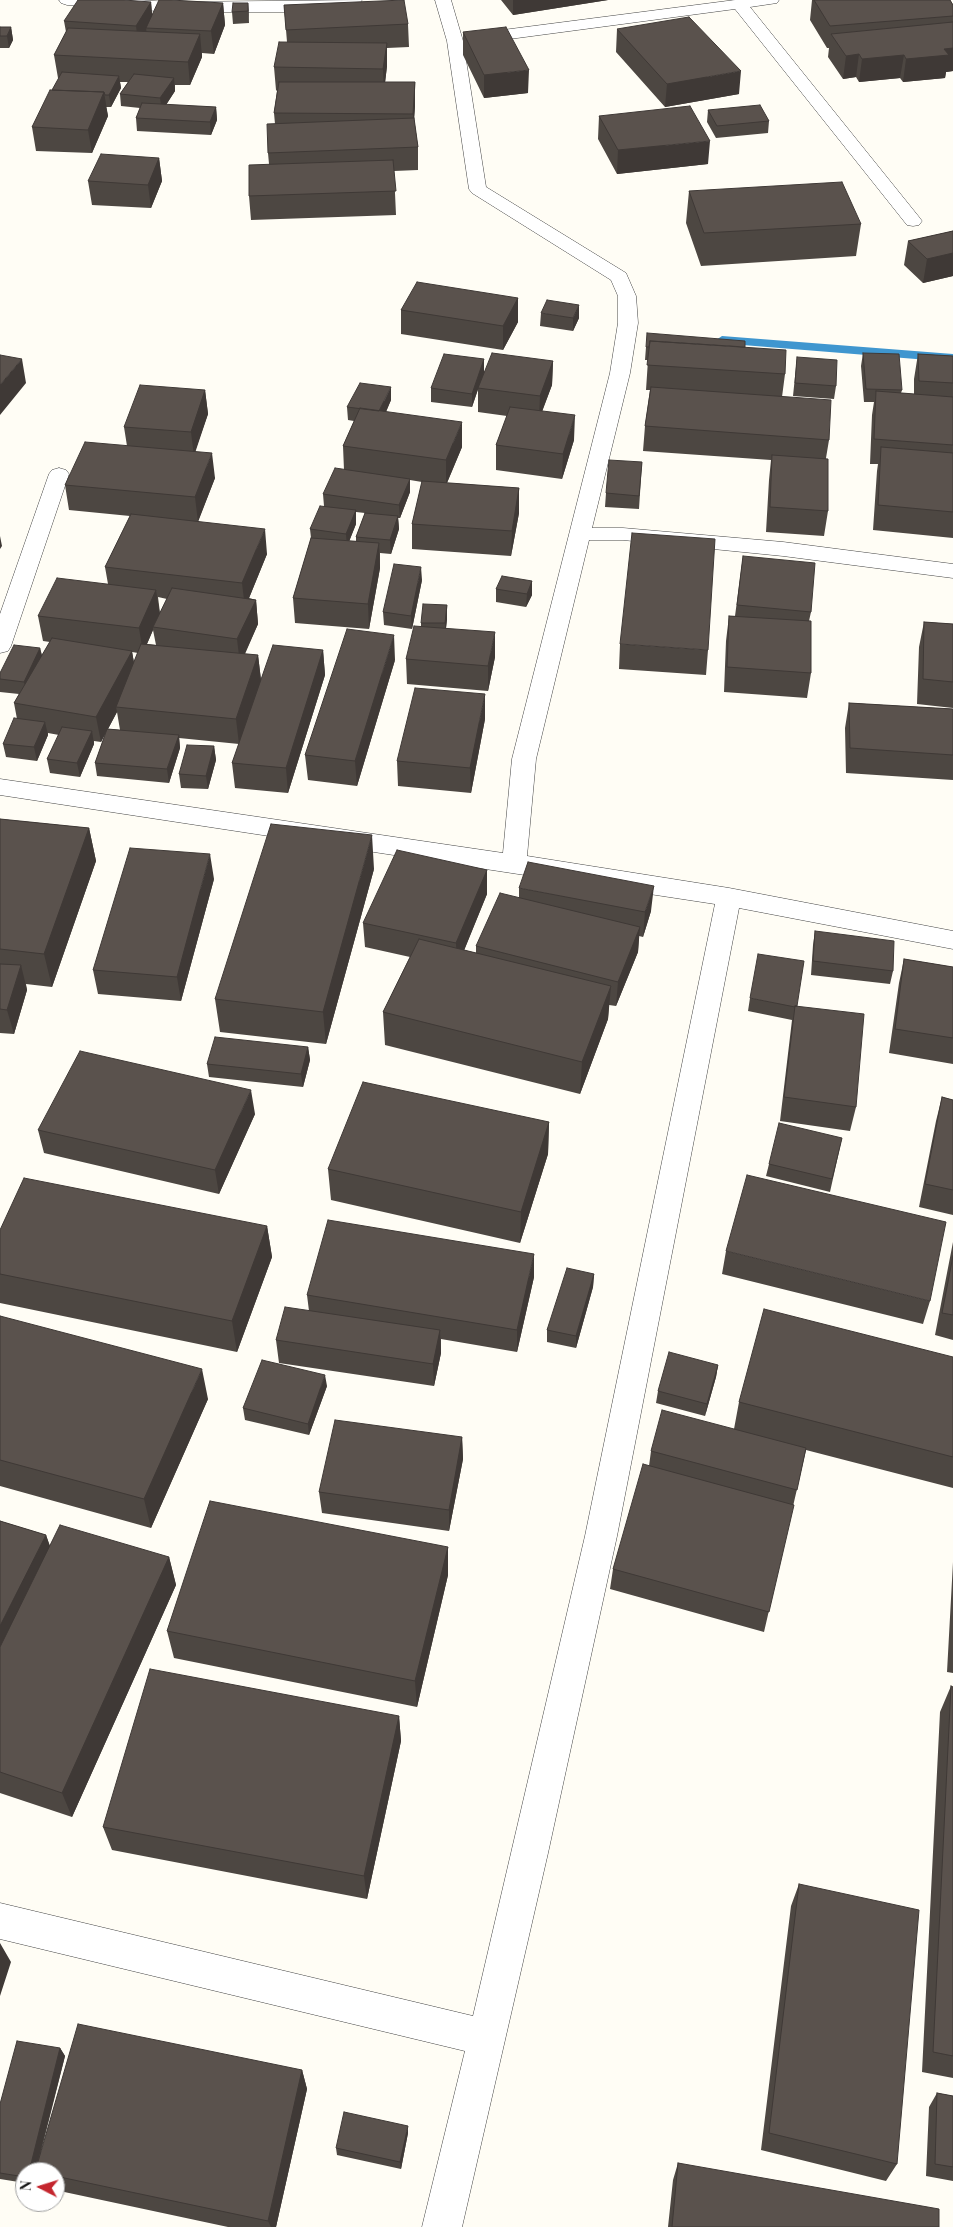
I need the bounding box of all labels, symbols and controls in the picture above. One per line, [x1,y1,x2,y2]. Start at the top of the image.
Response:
north arrow [15,2162,65,2212]
text: N [16,2180,35,2192]

